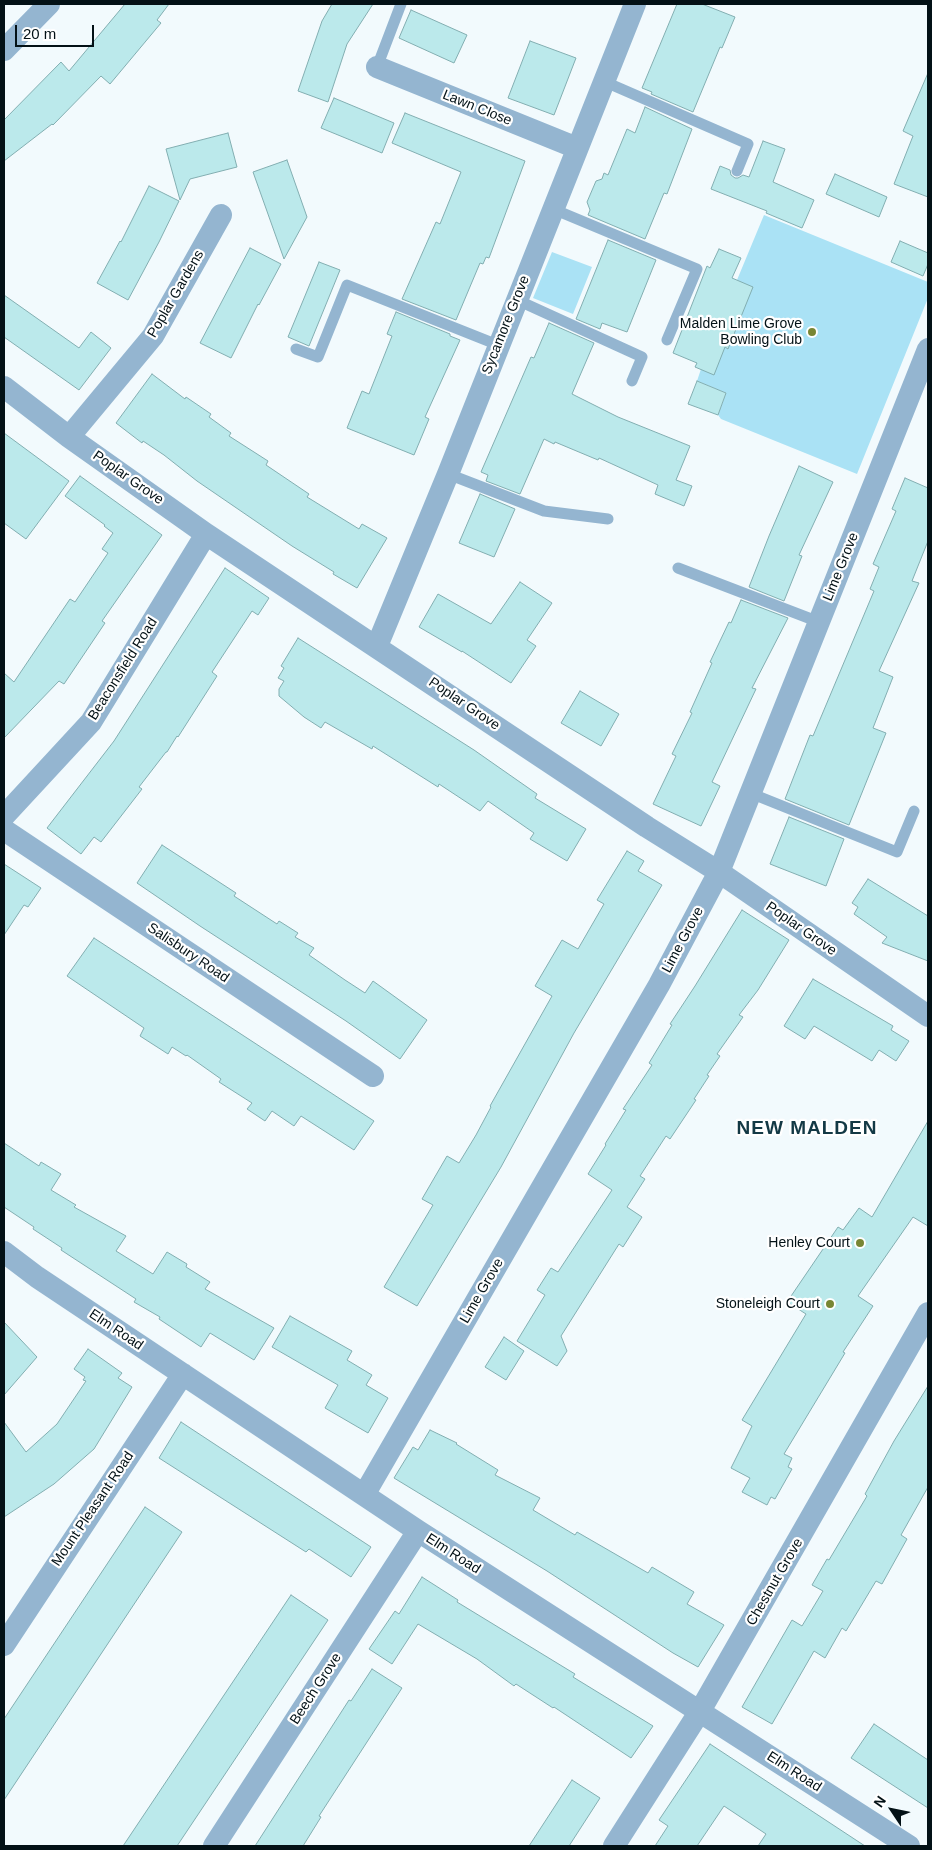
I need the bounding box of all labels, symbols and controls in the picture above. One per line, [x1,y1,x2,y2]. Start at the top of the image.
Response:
scale bar [18,15,96,47]
text: 20 m [23,25,56,42]
street label: Lawn Close [440,87,514,129]
street label: Poplar Gardens [144,247,208,341]
street label: Sycamore Grove [479,273,533,377]
place label: Malden Lime Grove Bowling Club [680,316,802,348]
marker: Malden Lime Grove Bowling Club [806,326,818,338]
street label: Poplar Grove [89,447,167,509]
street label: Lime Grove [820,530,862,604]
street label: Beaconsfield Road [85,615,161,723]
street label: Poplar Grove [425,674,503,734]
street label: Poplar Grove [762,898,840,960]
street label: Lime Grove [659,904,707,976]
street label: Salisbury Road [144,919,232,987]
district label: NEW MALDEN [735,1118,879,1140]
place label: Henley Court [768,1235,850,1251]
marker: Henley Court [854,1237,866,1249]
street label: Lime Grove [457,1255,507,1327]
place label: Stoneleigh Court [716,1296,820,1312]
marker: Stoneleigh Court [824,1298,836,1310]
street label: Elm Road [86,1306,146,1354]
street label: Mount Pleasant Road [48,1448,138,1570]
street label: Elm Road [423,1530,483,1578]
street label: Chestnut Grove [743,1535,807,1629]
street label: Beech Grove [287,1650,345,1728]
street label: Elm Road [764,1748,824,1796]
north arrow [867,1785,917,1835]
text: N [870,1793,889,1810]

